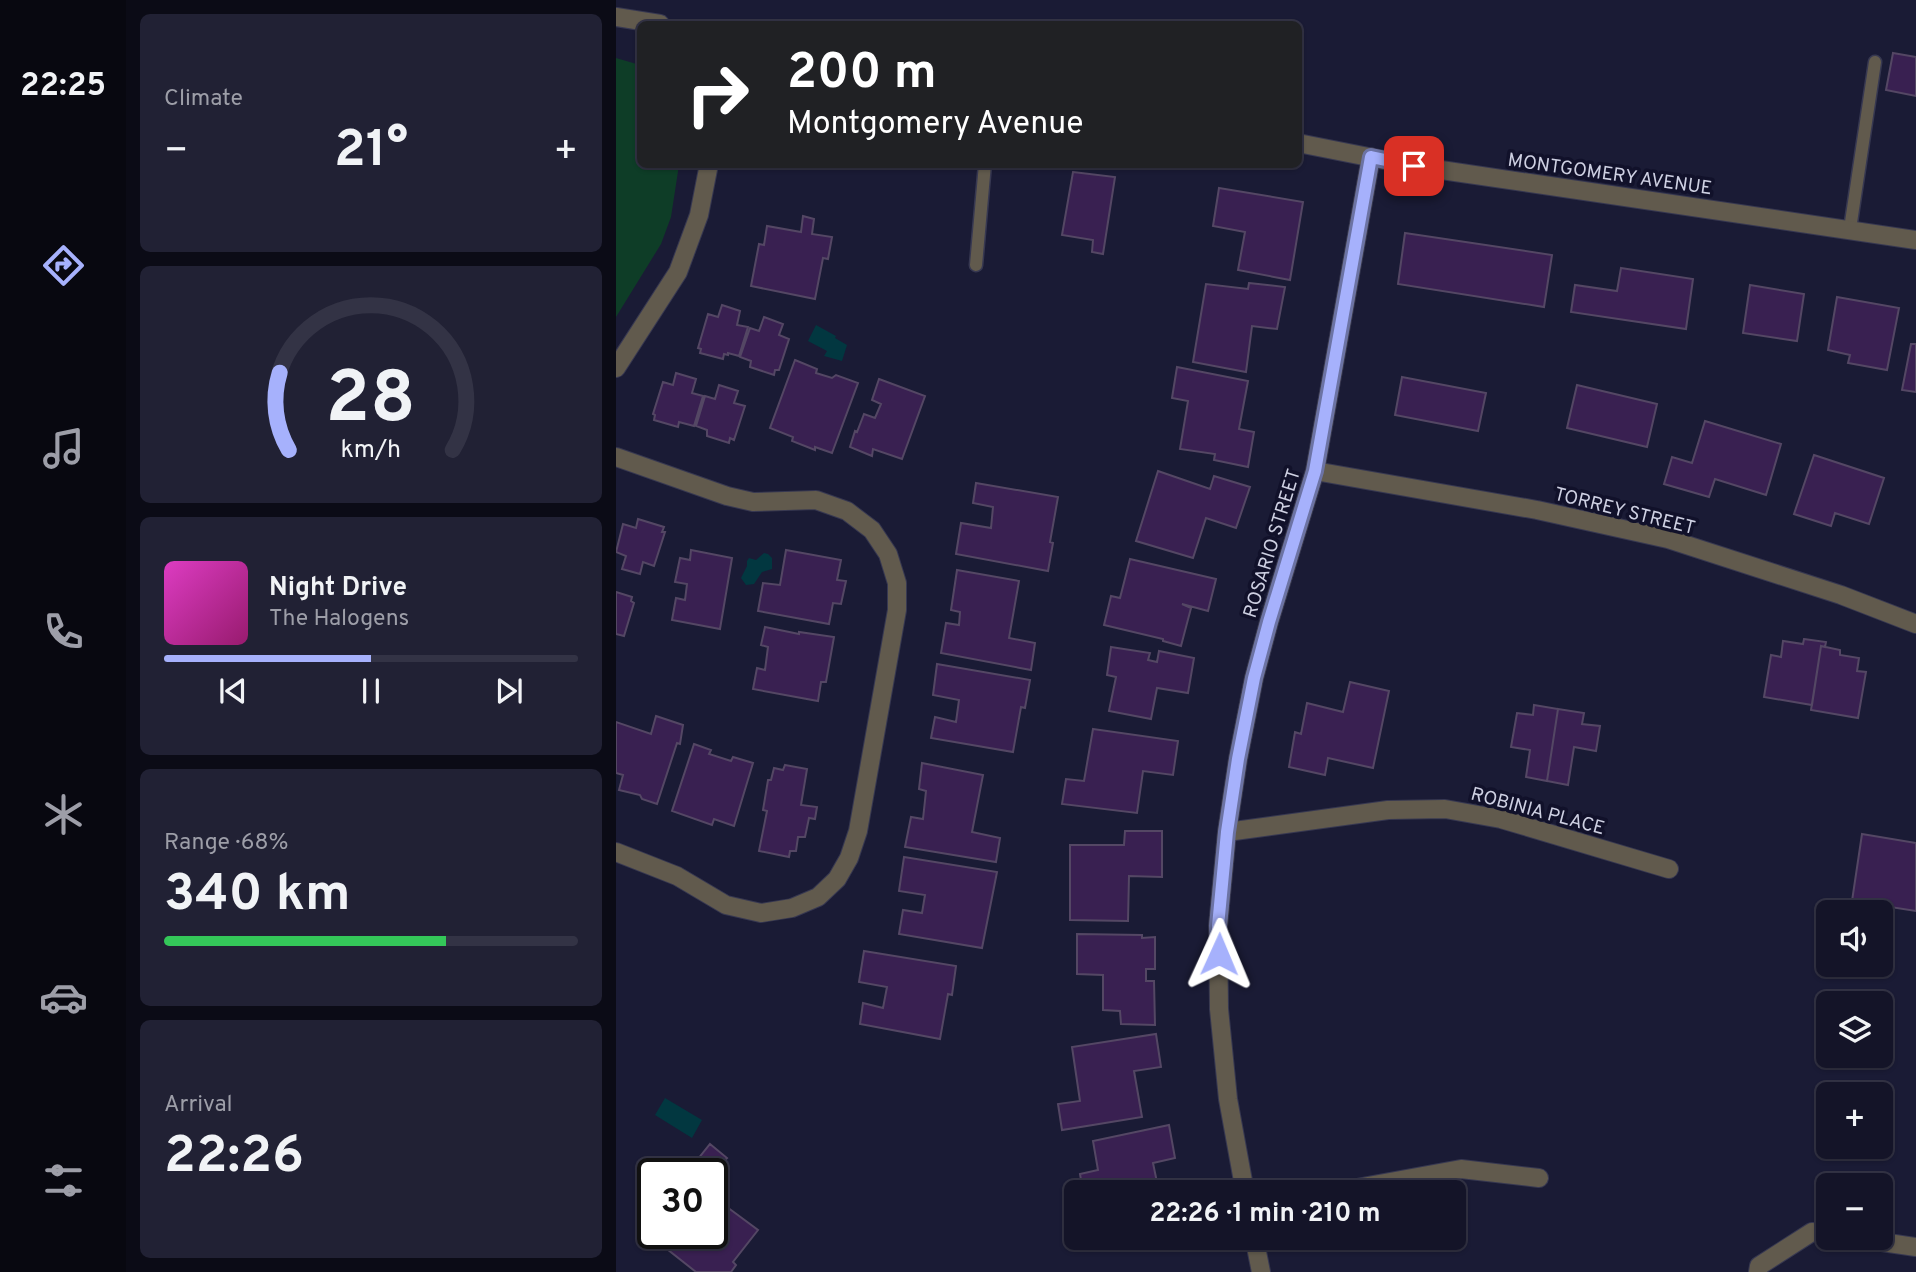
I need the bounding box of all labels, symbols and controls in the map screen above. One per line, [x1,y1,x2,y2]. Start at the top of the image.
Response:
text: 200 m [787,44,937,106]
icon: right [672,49,763,140]
text: 22:25 [20,67,106,107]
text: Climate [164,85,243,114]
text: Montgomery Avenue [787,105,1083,145]
text: 21° [334,119,408,185]
text: − [164,128,189,177]
text: + [553,128,578,177]
pin [1384,136,1444,196]
icon: arrive [1395,147,1433,185]
street label: MONTGOMERY AVENUE [1506,149,1713,201]
icon: directions [39,241,88,290]
text: 28 [326,357,416,449]
icon: music [39,424,88,473]
text: km/h [341,435,401,467]
street label: ROSARIO STREET [1239,466,1307,621]
street label: TORREY STREET [1551,483,1698,541]
text: Night Drive [269,572,407,605]
text: The Halogens [269,605,409,634]
icon: phone [39,607,88,656]
icon: previous [214,672,252,710]
icon: pause [352,672,390,710]
icon: next [490,672,528,710]
street label: ROBINIA PLACE [1468,783,1607,841]
icon: climate [39,790,88,839]
text: Range · 68% [164,829,289,858]
text: 340 km [164,863,350,929]
map controls [1816,900,1893,1250]
button: sound [1816,900,1893,977]
position arrow [1182,917,1256,991]
icon: car [39,973,88,1022]
button: layers [1816,991,1893,1068]
button: + [1816,1082,1893,1159]
text: Arrival [164,1091,233,1120]
text: 22:26 [164,1125,304,1191]
icon: filters [39,1156,88,1205]
speed limit sign: 30 [637,1158,728,1249]
button: − [1816,1173,1893,1250]
text: 22:26 · 1 min · 210 m [1149,1198,1381,1231]

